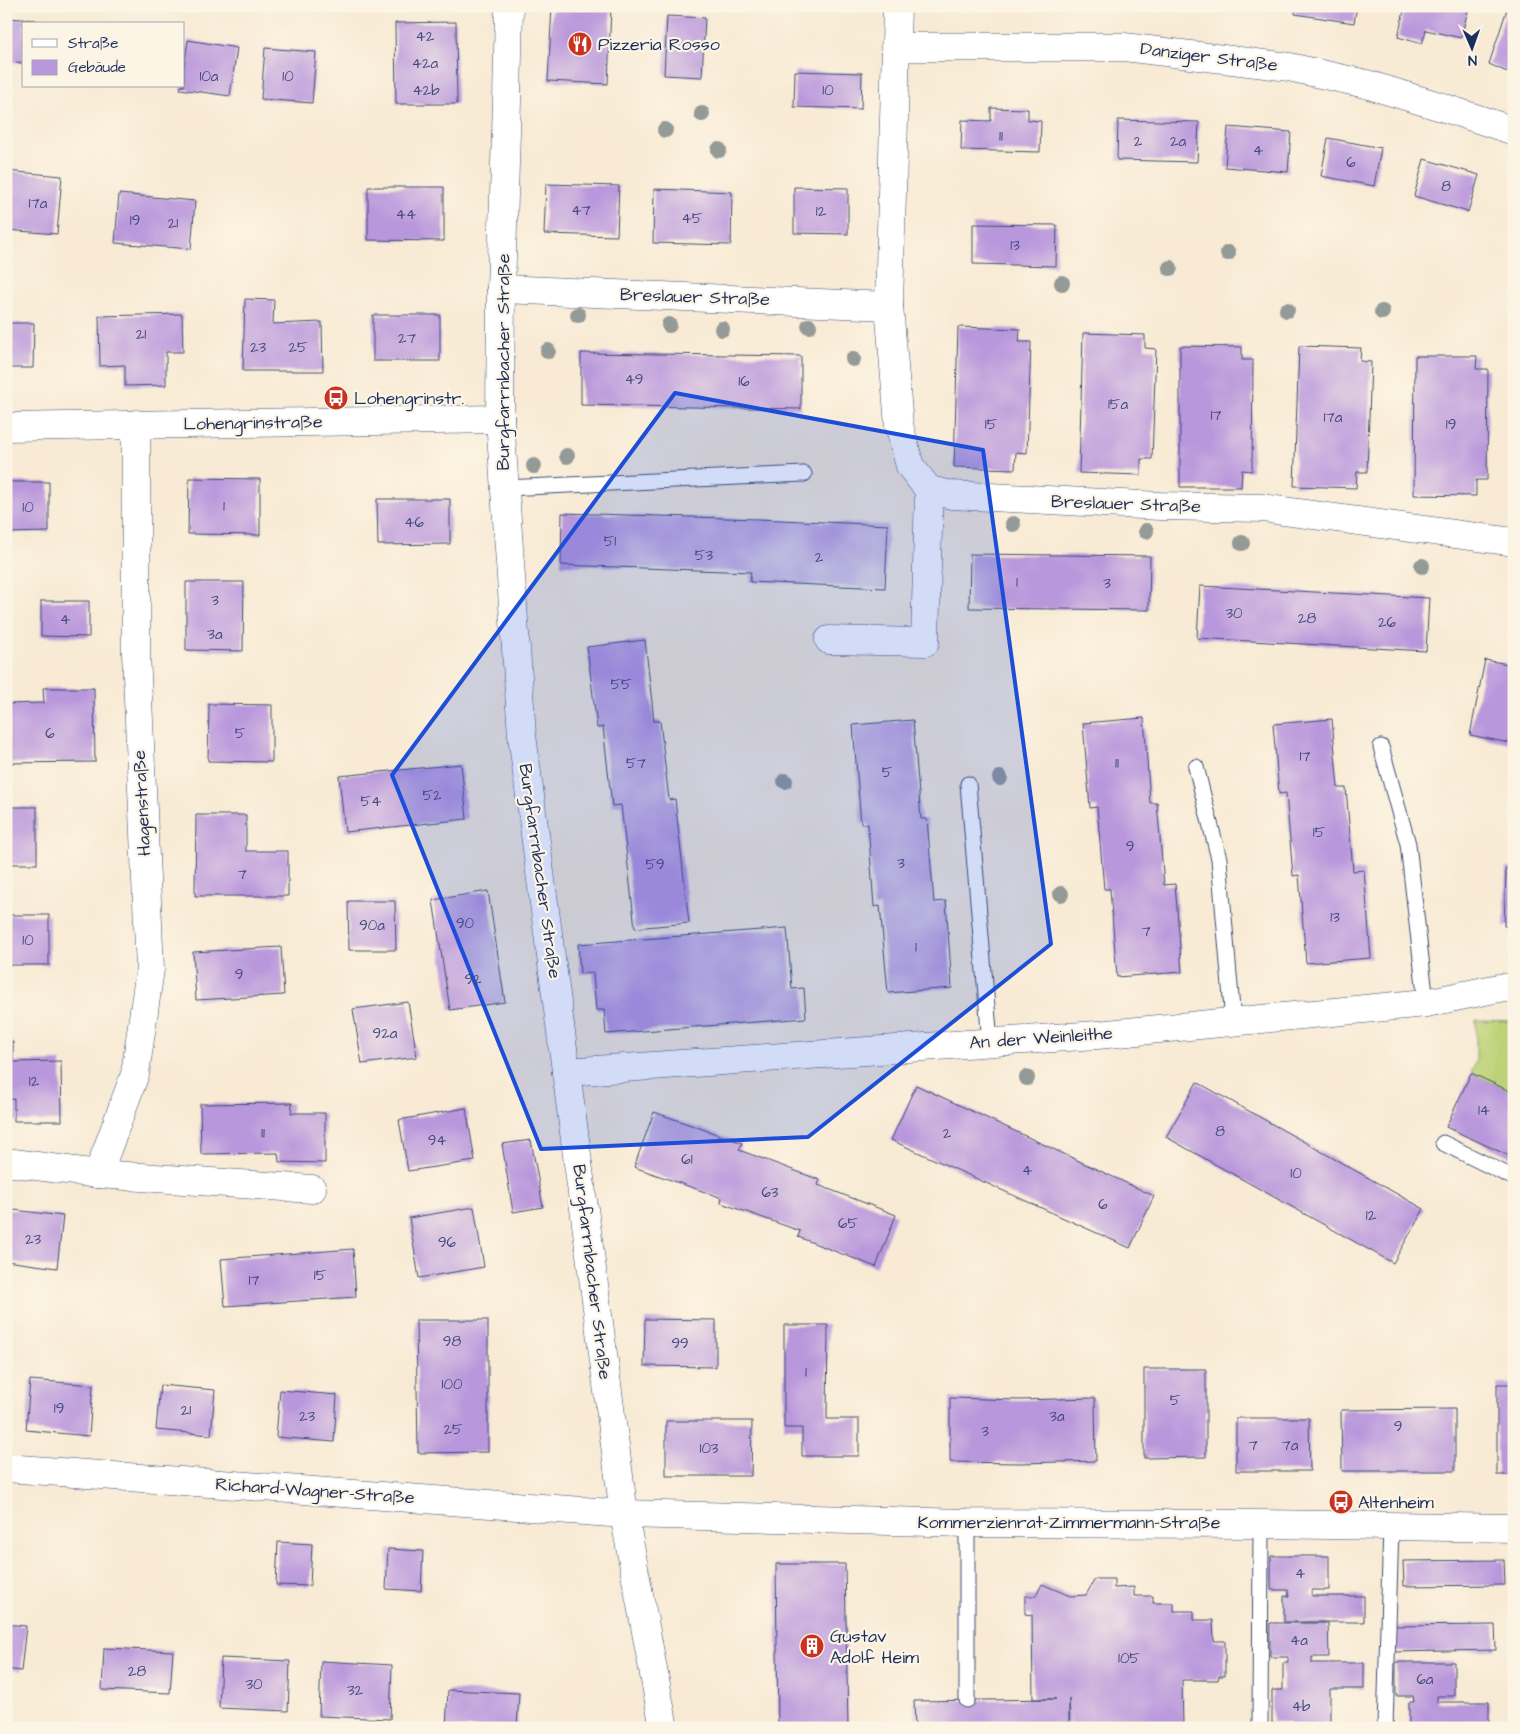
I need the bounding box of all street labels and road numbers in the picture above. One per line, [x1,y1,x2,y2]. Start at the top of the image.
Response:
street label: Danziger Straße [1139,36,1279,79]
street label: Burgfarrnbacher Straße [491,253,517,470]
street label: Breslauer Straße [620,282,771,312]
street label: Lohengrinstraße [183,409,323,438]
street label: Breslauer Straße [1051,489,1202,519]
street label: Hagenstraße [127,749,158,857]
street label: Burgfarrnbacher Straße [512,762,567,980]
street label: An der Weinleithe [969,1021,1114,1055]
street label: Burgfarrnbacher Straße [565,1163,618,1381]
street label: Richard-Wagner-Straße [214,1472,416,1511]
street label: Kommerzienrat-Zimmermann-Straße [918,1510,1221,1535]

